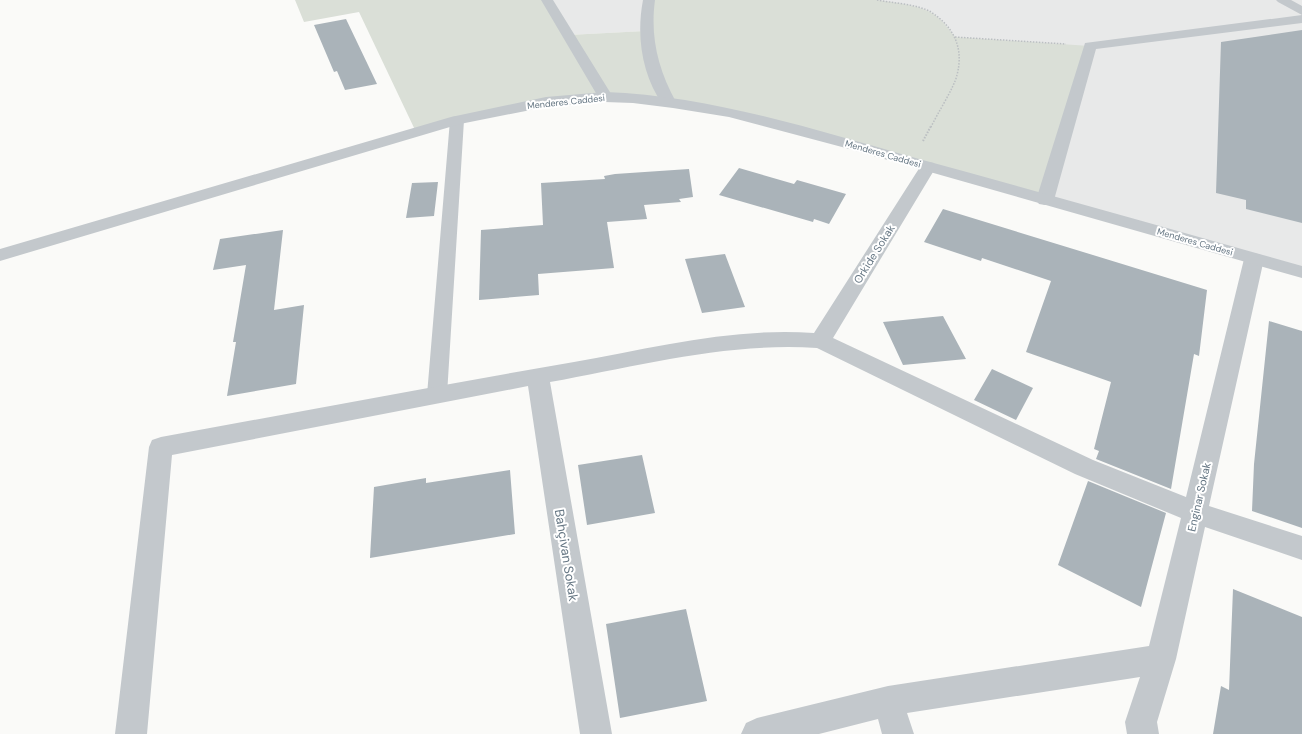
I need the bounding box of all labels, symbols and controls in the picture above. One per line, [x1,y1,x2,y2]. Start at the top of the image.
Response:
street label: Menderes Caddesi [526,92,606,112]
street label: Menderes Caddesi [844,137,922,171]
street label: Orkide Sokak [850,222,898,286]
street label: Menderes Caddesi [1156,225,1234,259]
street label: Enginar Sokak [1184,461,1214,533]
street label: Bahçivan Sokak [551,508,582,603]

